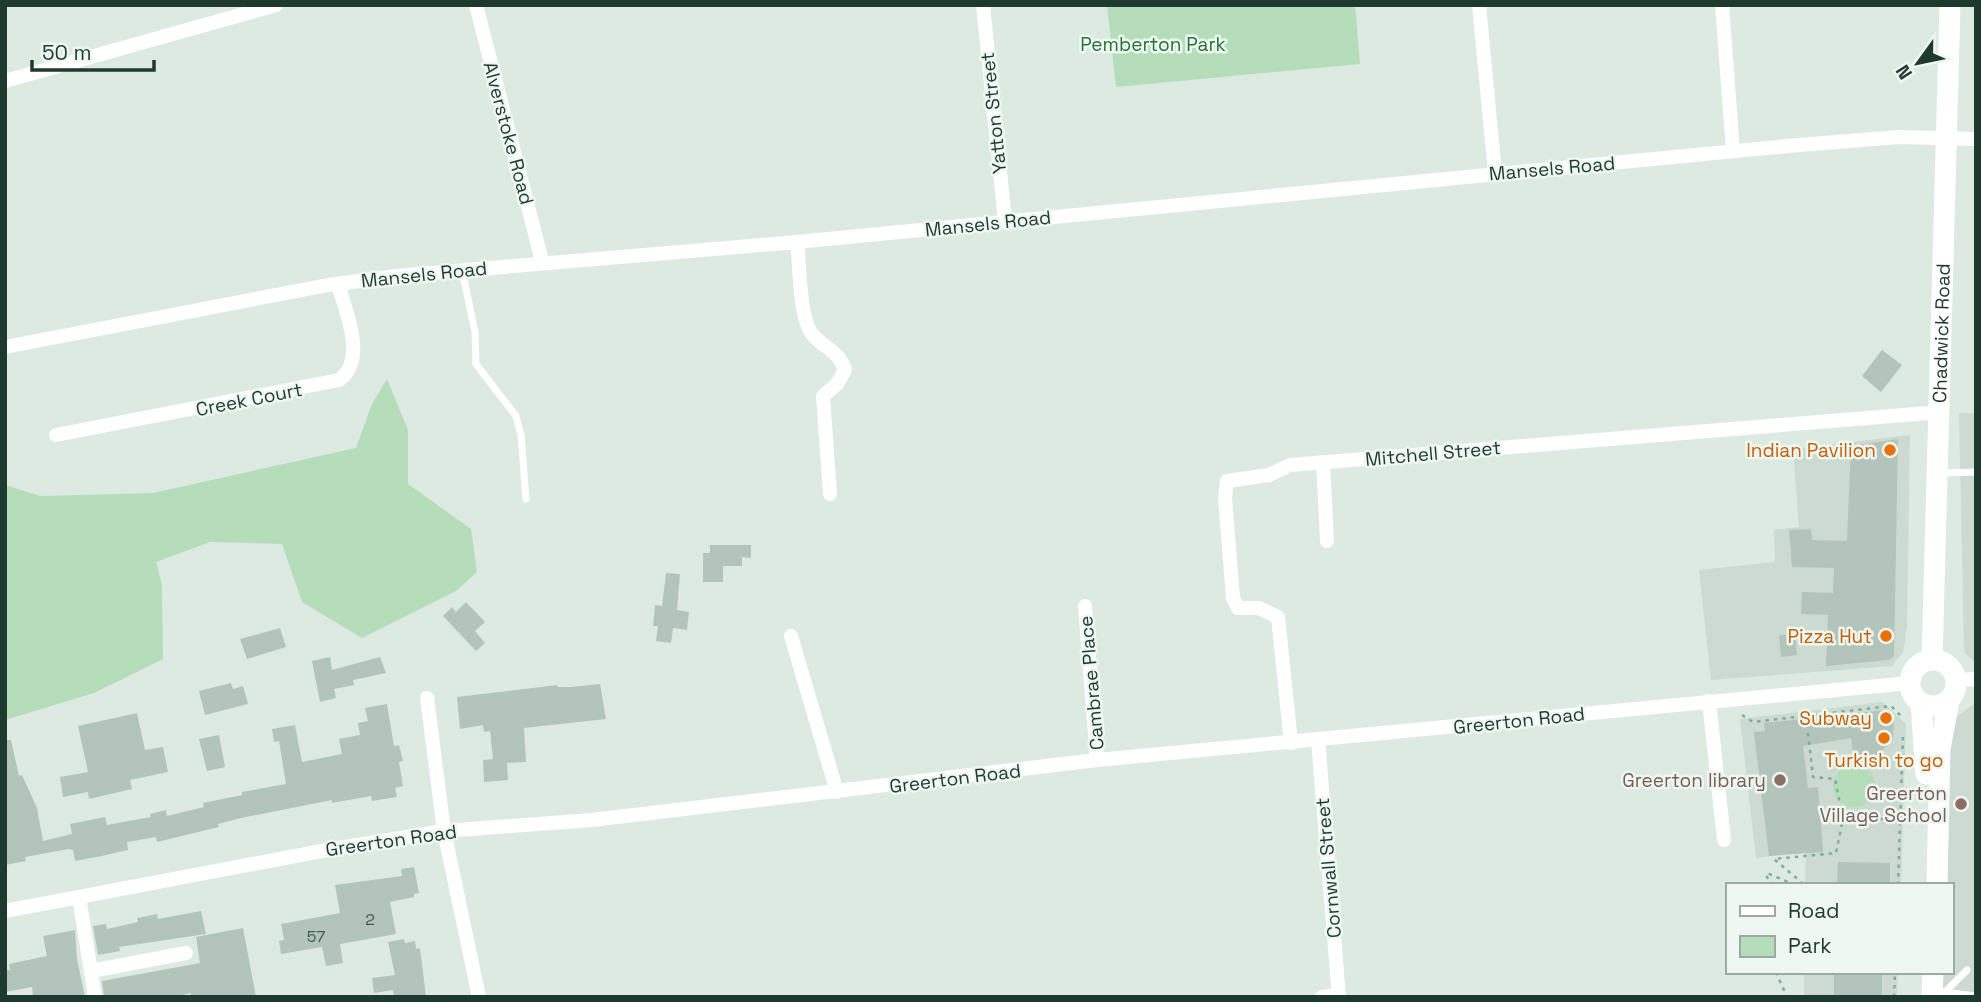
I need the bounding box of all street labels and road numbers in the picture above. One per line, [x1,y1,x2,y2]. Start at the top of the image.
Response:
street label: Yatton Street [975,51,1012,175]
street label: Alverstoke Road [477,59,540,207]
street label: Mansels Road [1488,151,1616,186]
street label: Mansels Road [924,204,1052,243]
street label: Mansels Road [360,255,488,294]
street label: Chadwick Road [1927,263,1956,403]
street label: Creek Court [194,377,305,422]
street label: Mitchell Street [1364,435,1502,472]
street label: Cambrae Place [1073,615,1110,751]
street label: Greerton Road [1452,701,1586,740]
street label: Greerton Road [888,758,1022,799]
street label: Cornwall Street [1310,797,1347,939]
street label: Greerton Road [324,819,458,862]

